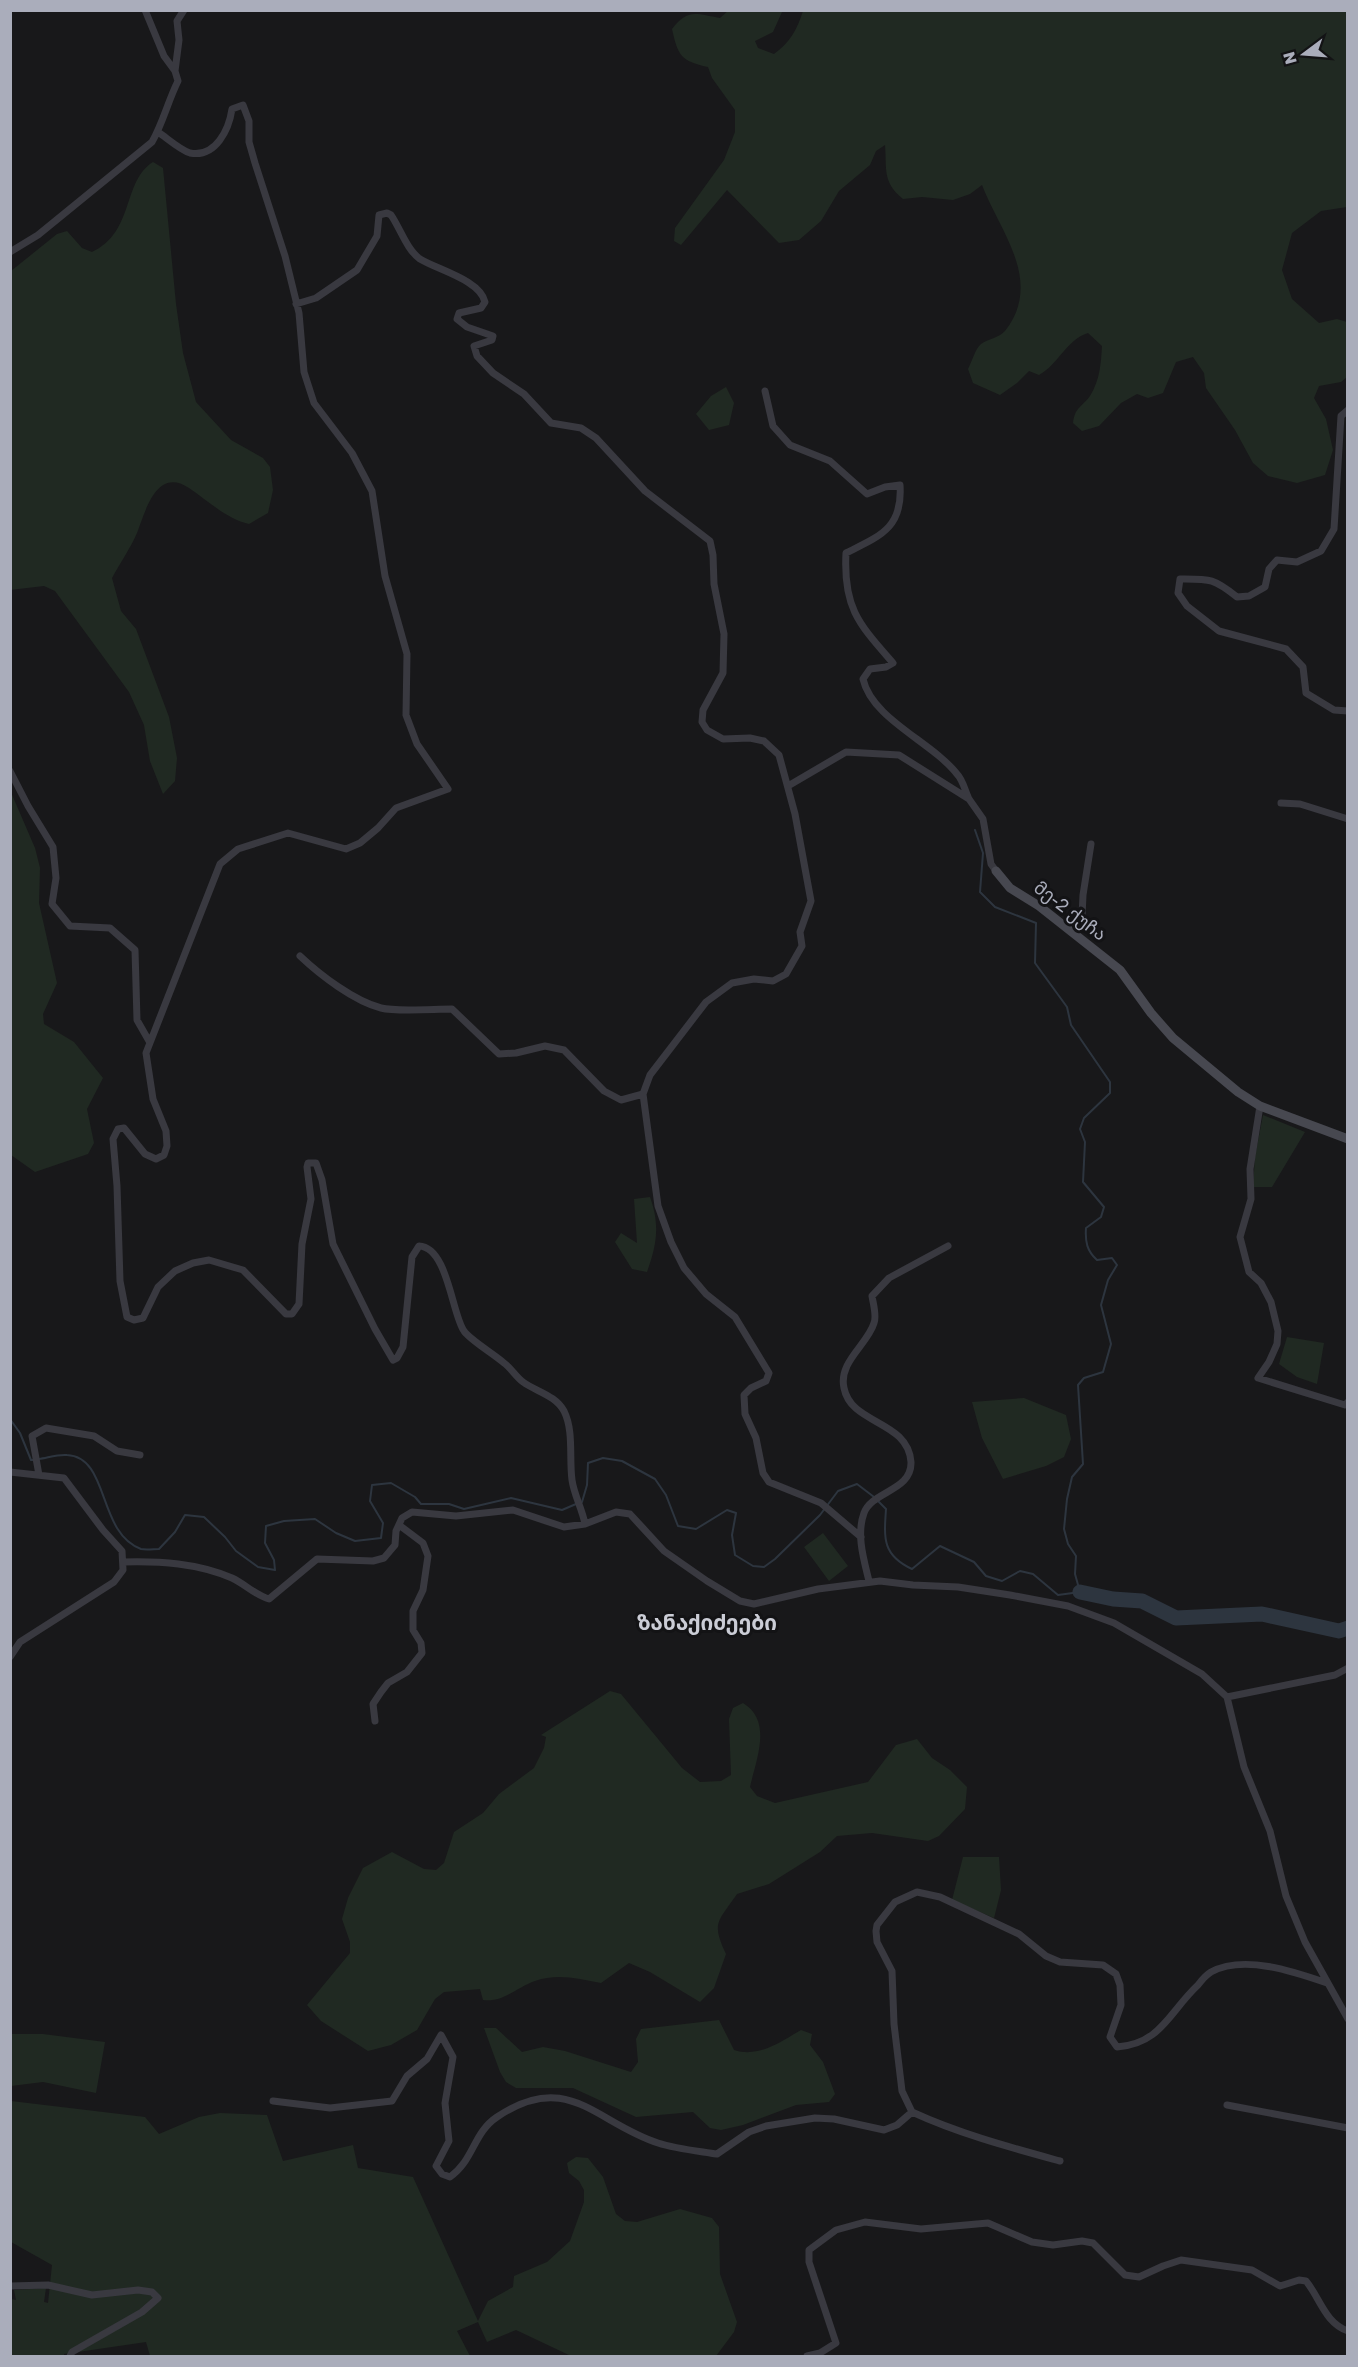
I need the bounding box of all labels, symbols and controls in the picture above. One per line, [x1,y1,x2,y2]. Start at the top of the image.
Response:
north arrow [1274,24,1334,84]
text: N [1278,50,1301,67]
street label: მე-2 ქუჩა [1029,876,1111,945]
district label: ზანაქიძეები [637,1609,777,1635]

